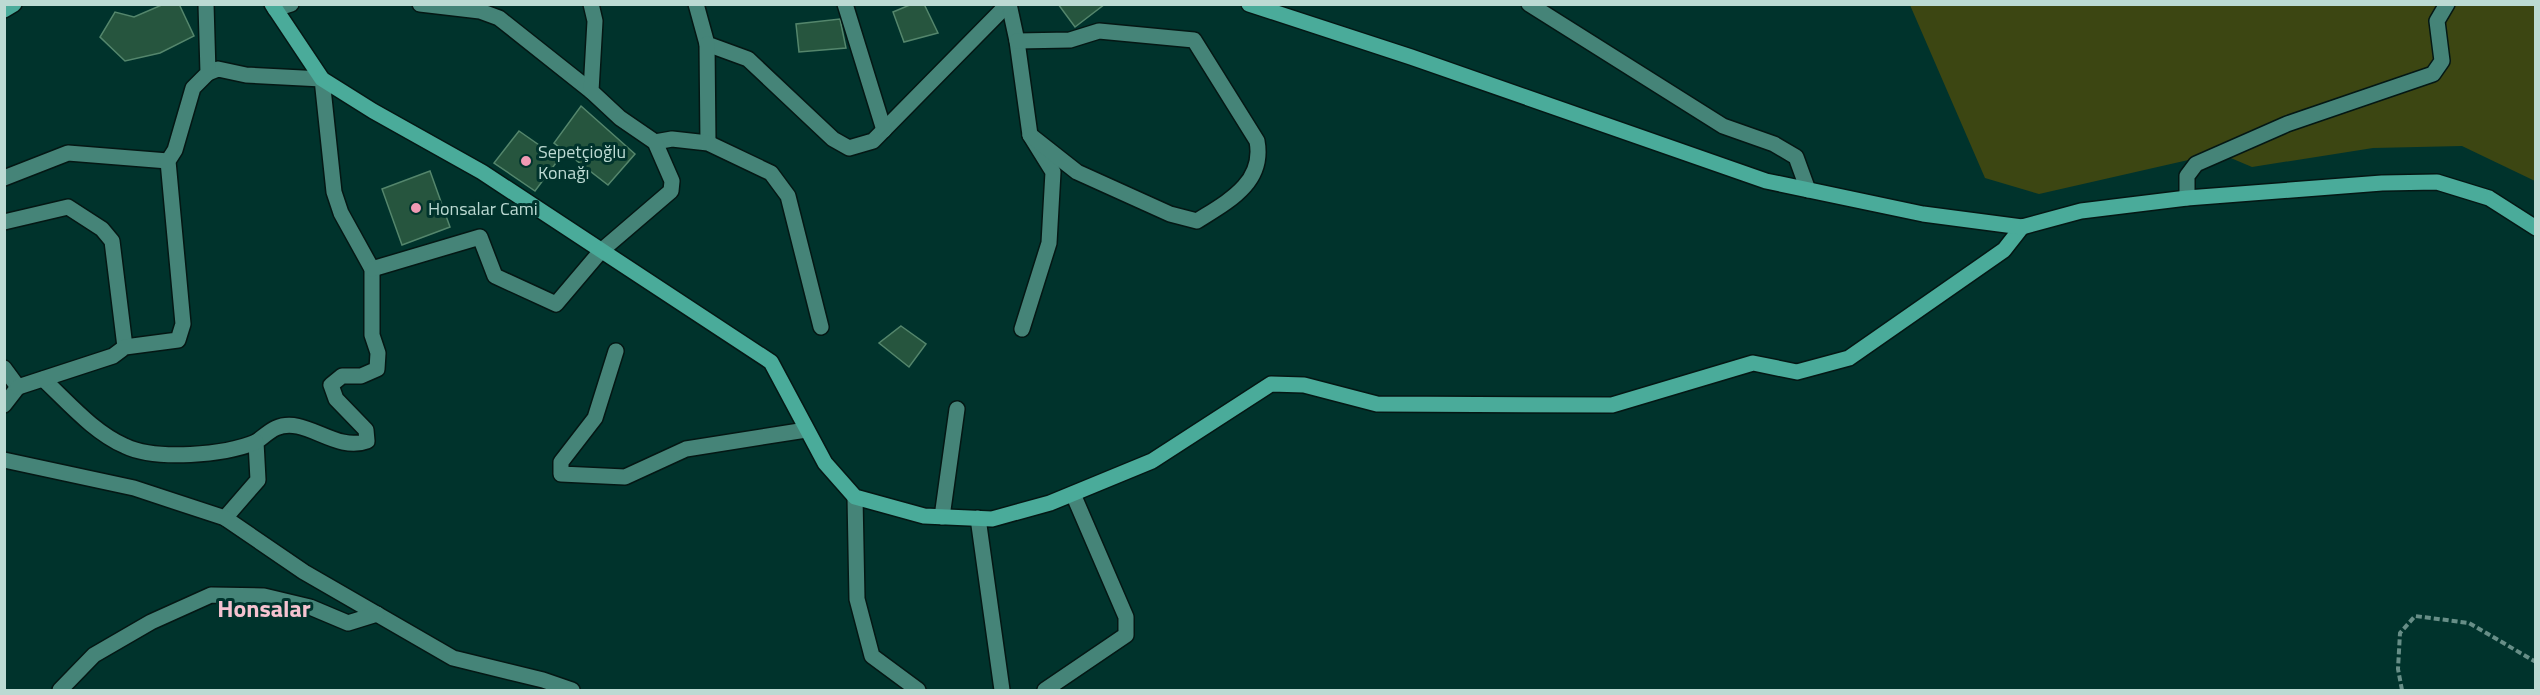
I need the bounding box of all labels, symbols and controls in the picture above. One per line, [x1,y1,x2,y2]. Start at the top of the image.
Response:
place label: Sepetçioğlu Konağı [538,138,626,186]
marker: Sepetçioğlu Konağı [519,154,533,168]
place label: Honsalar Cami [428,195,538,222]
marker: Honsalar Cami [409,201,423,215]
district label: Honsalar [217,590,311,626]

